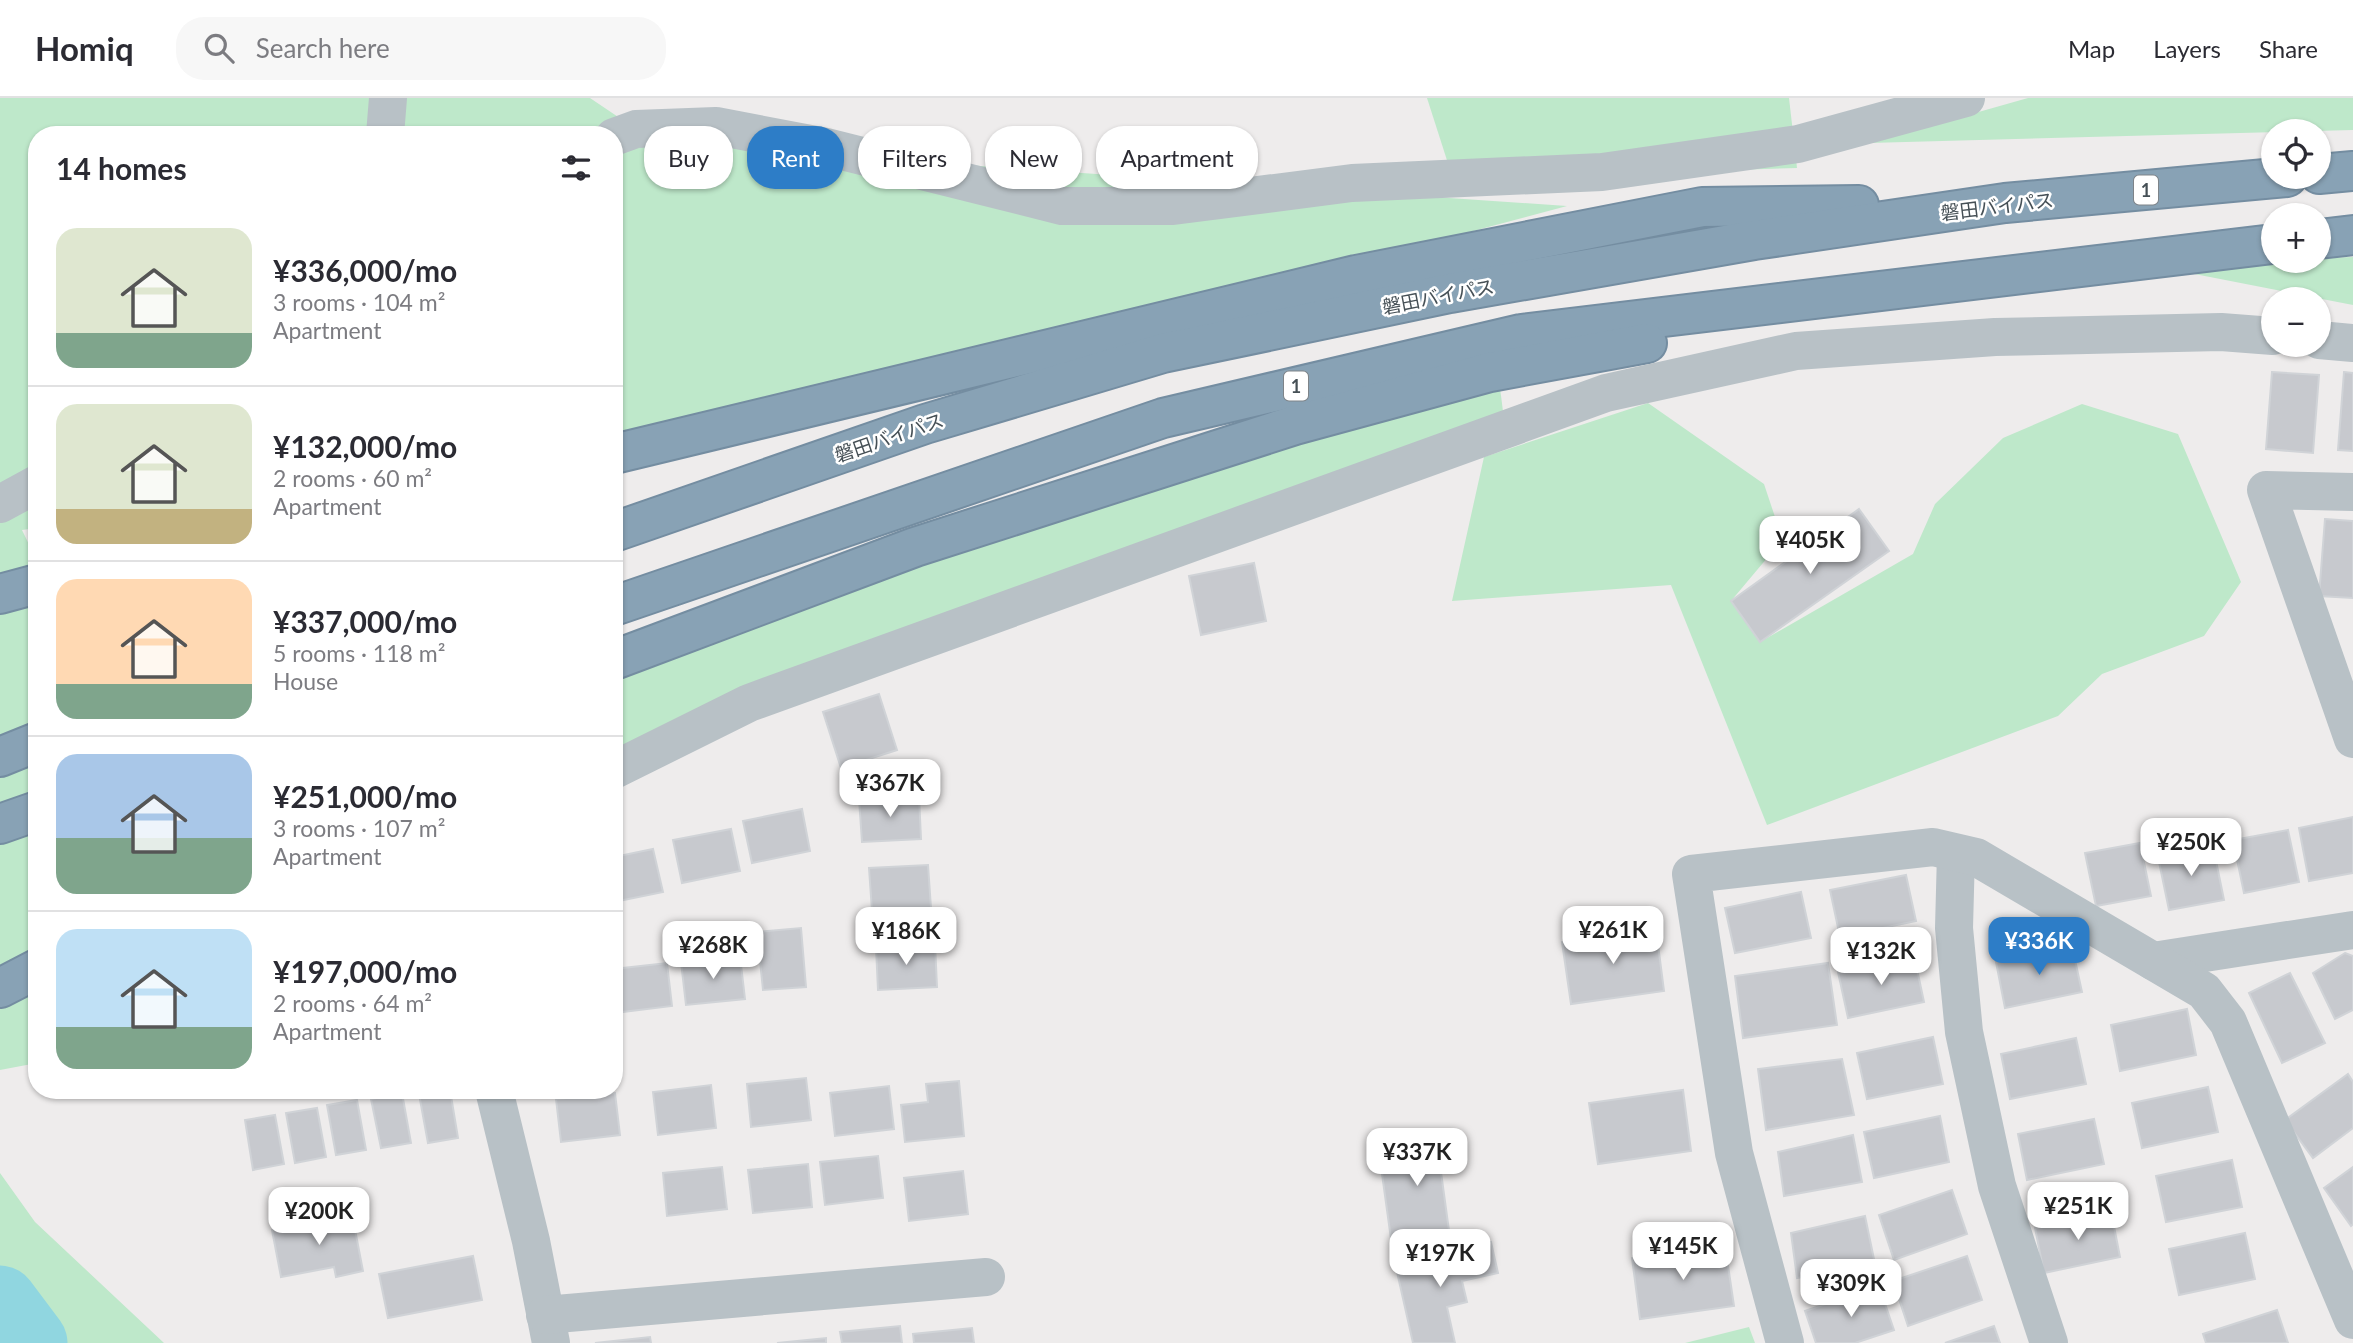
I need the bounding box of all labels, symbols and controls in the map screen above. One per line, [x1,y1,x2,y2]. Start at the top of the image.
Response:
search box [176,17,666,80]
text: Homiq [35,28,134,68]
icon: search [200,29,238,67]
text: Search here [256,32,390,64]
text: Map [2068,34,2115,63]
text: Layers [2153,34,2221,63]
text: Share [2259,34,2318,63]
map controls [2261,119,2331,357]
button: locate [2261,119,2331,189]
chip: Buy [644,126,733,189]
chip: Rent [747,126,844,189]
chip: Filters [858,126,971,189]
chip: New [985,126,1082,189]
chip: Apartment [1096,126,1258,189]
icon: filters [557,149,595,187]
text: 14 homes [56,150,187,186]
road number: 1 [2134,176,2158,204]
street label: 磐田バイパス [1939,188,2055,224]
button: + [2261,203,2331,273]
text: ¥336,000/mo [273,252,457,288]
icon: home [112,256,196,340]
street label: 磐田バイパス [1380,274,1496,318]
button: − [2261,287,2331,357]
text: 3 rooms · 104 m² [273,288,445,316]
text: Apartment [273,316,381,344]
road number: 1 [1284,372,1308,400]
street label: 磐田バイパス [832,408,946,466]
text: ¥132,000/mo [273,428,457,464]
icon: home [112,432,196,516]
text: 2 rooms · 60 m² [273,464,432,492]
text: Apartment [273,492,381,520]
pin: ¥405K [1761,517,1859,576]
text: ¥405K [1775,525,1845,553]
text: ¥337,000/mo [273,603,457,639]
icon: home [112,607,196,691]
text: 5 rooms · 118 m² [273,639,445,667]
text: House [273,667,338,695]
pin: ¥367K [841,760,939,819]
text: ¥367K [855,768,925,796]
text: ¥251,000/mo [273,778,457,814]
icon: home [112,782,196,866]
text: 3 rooms · 107 m² [273,814,445,842]
pin: ¥250K [2142,818,2240,878]
text: ¥250K [2156,827,2226,855]
text: Apartment [273,842,381,870]
pin: ¥261K [1564,906,1662,966]
pin: ¥186K [857,908,955,967]
text: ¥261K [1578,915,1648,943]
text: ¥186K [871,916,941,944]
pin: ¥336K [1990,918,2088,977]
pin: ¥268K [664,922,762,981]
text: ¥336K [2004,926,2074,954]
pin: ¥132K [1832,928,1930,987]
text: ¥268K [678,930,748,958]
text: ¥132K [1846,936,1916,964]
text: ¥197,000/mo [273,953,457,989]
icon: home [112,957,196,1041]
text: 2 rooms · 64 m² [273,989,432,1017]
text: Apartment [273,1017,381,1045]
pin: ¥337K [1368,1128,1466,1188]
text: ¥337K [1382,1137,1452,1165]
pin: ¥251K [2029,1182,2127,1242]
pin: ¥200K [270,1188,368,1247]
text: ¥251K [2043,1191,2113,1219]
text: ¥200K [284,1196,354,1224]
pin: ¥145K [1634,1222,1732,1282]
pin: ¥197K [1391,1230,1489,1289]
text: ¥145K [1648,1231,1718,1259]
text: ¥197K [1405,1238,1475,1266]
pin: ¥309K [1802,1260,1900,1319]
text: ¥309K [1816,1268,1886,1296]

